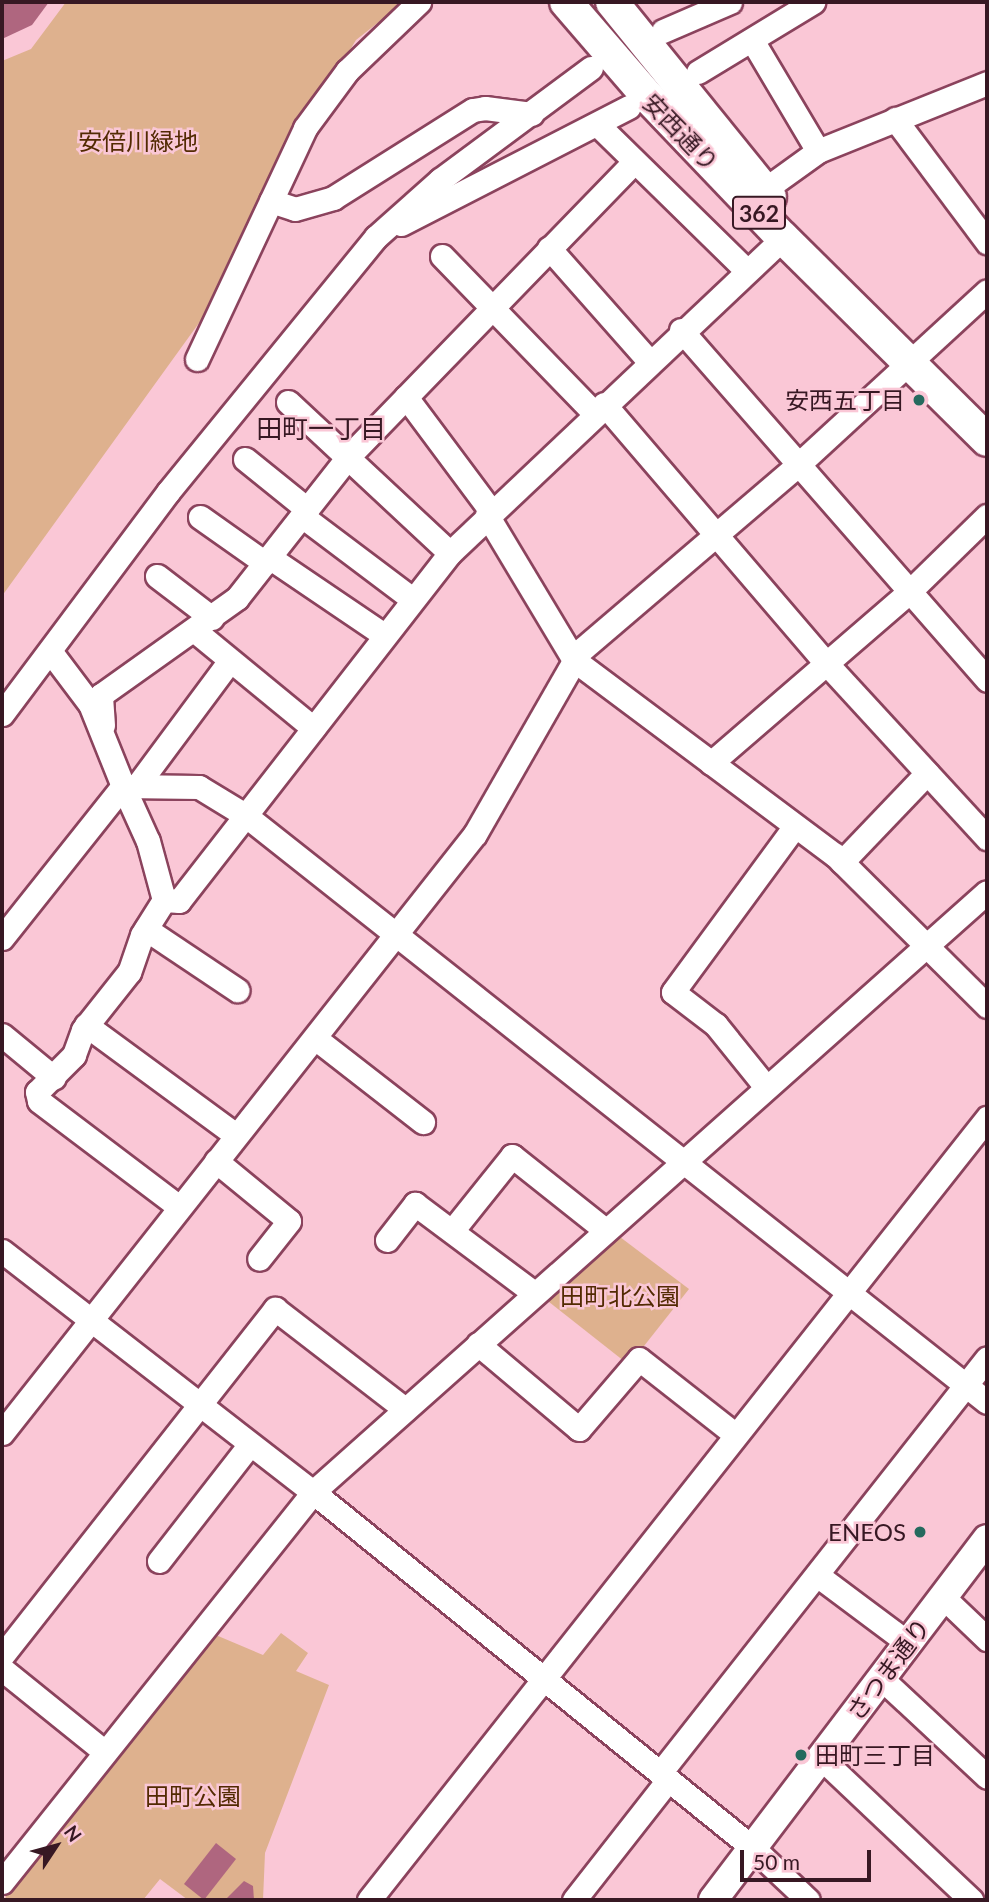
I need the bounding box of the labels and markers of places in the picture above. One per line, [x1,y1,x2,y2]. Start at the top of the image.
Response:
place label: 安西五丁目 [785,386,905,414]
marker: 安西五丁目 [911,392,927,408]
place label: ENEOS [828,1518,906,1546]
marker: ENEOS [912,1524,928,1540]
place label: 田町三丁目 [815,1741,935,1769]
marker: 田町三丁目 [793,1747,809,1763]

